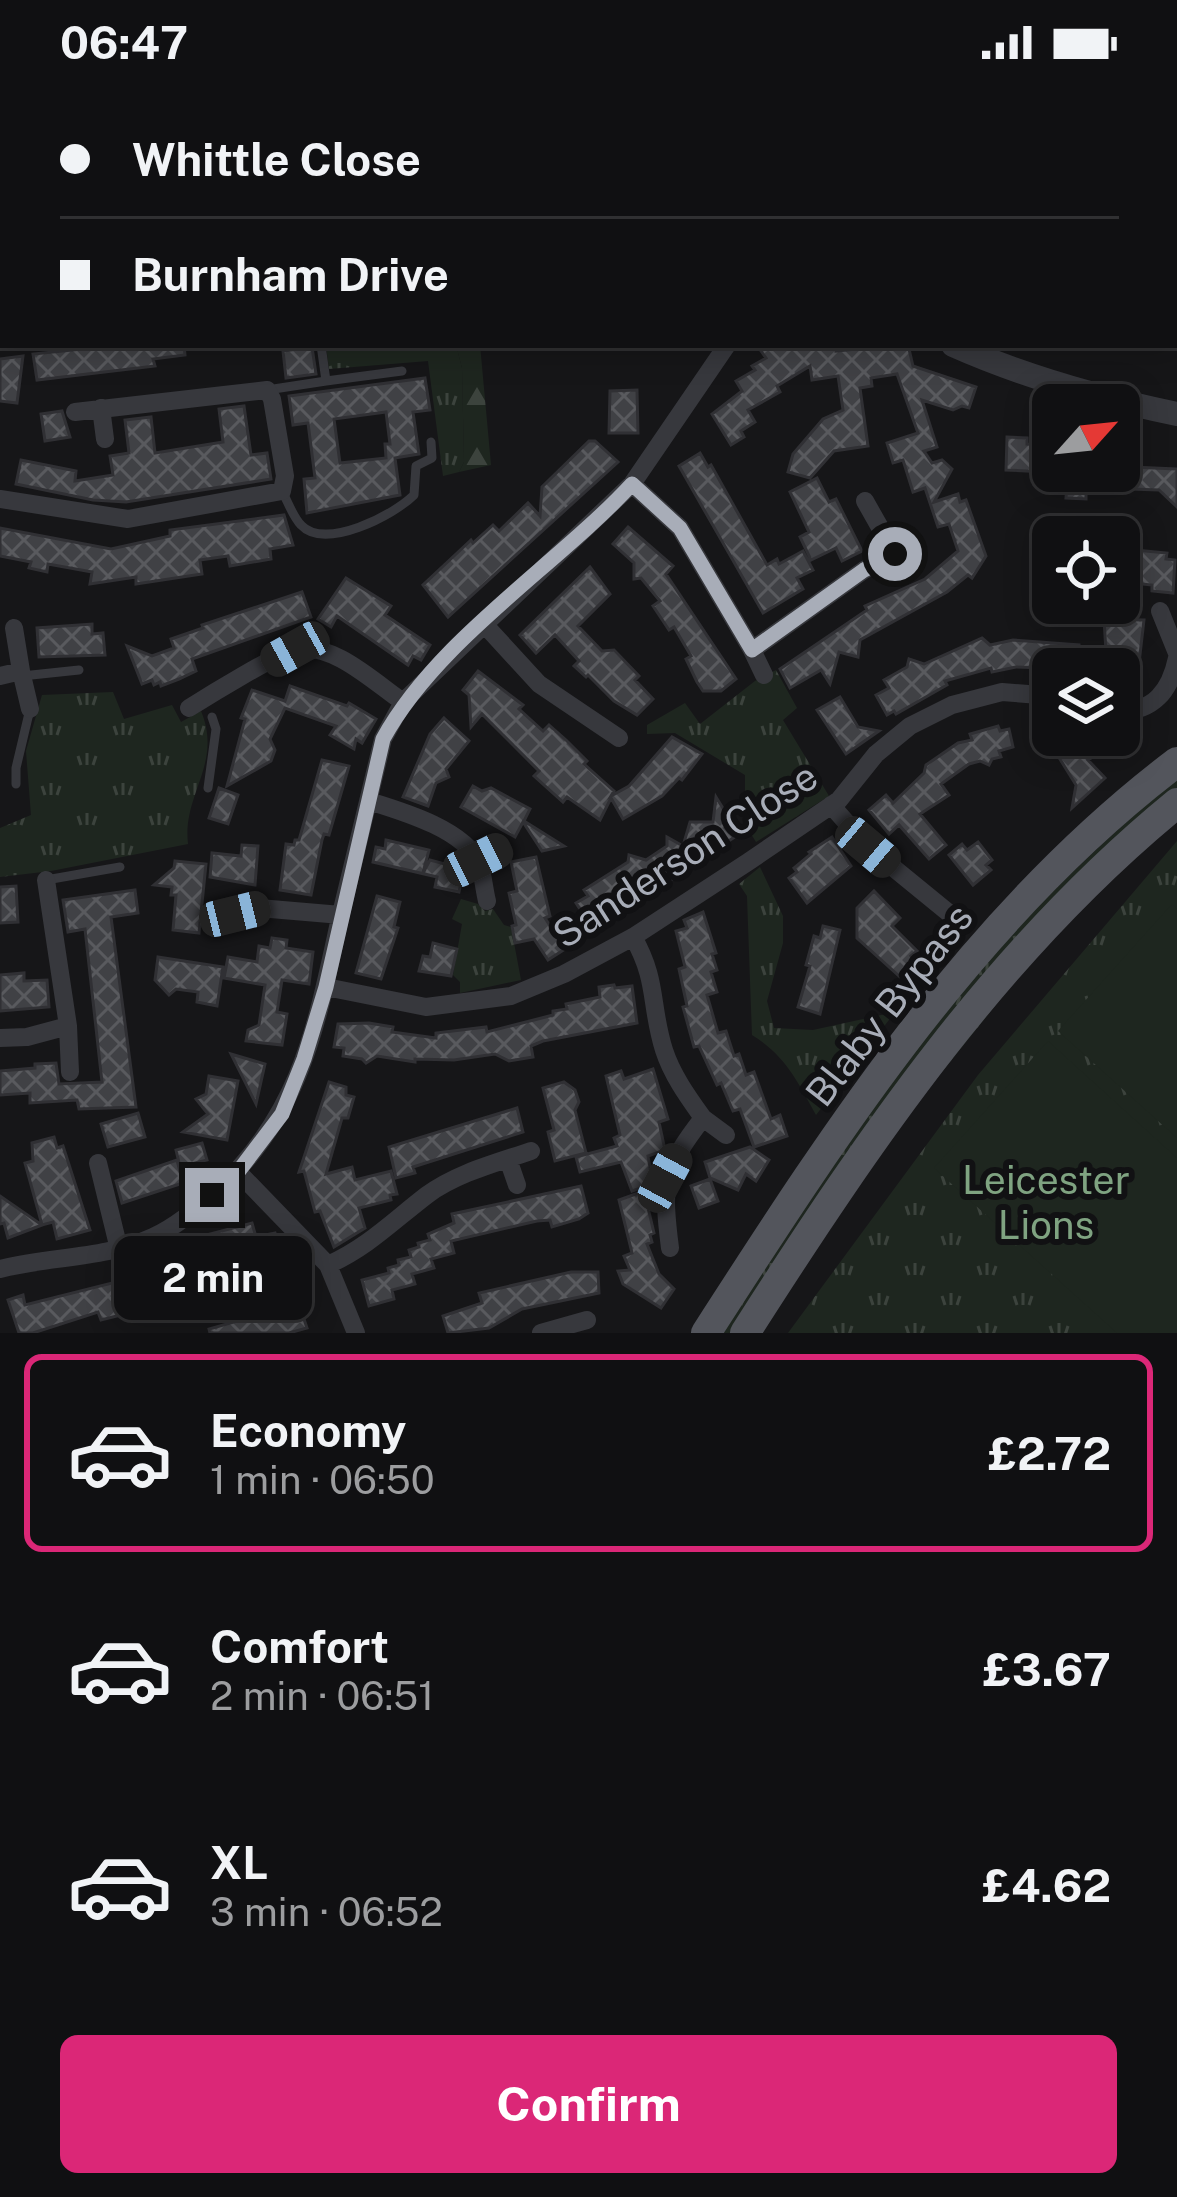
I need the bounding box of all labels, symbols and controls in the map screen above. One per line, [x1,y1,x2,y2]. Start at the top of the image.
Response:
text: 06:47 [60,16,188,69]
text: Whittle Close [132,133,421,186]
text: Burnham Drive [132,248,449,301]
north arrow [1032,384,1140,492]
map controls [1032,384,1140,756]
button: locate [1032,516,1140,624]
route start [868,527,922,581]
car [255,616,335,682]
button: layers [1032,648,1140,756]
street label: Sanderson Close [544,752,826,958]
car [829,810,907,884]
car [438,828,518,892]
car [196,888,274,940]
street label: Blaby Bypass [796,895,982,1115]
car [632,1138,698,1218]
park label: Leicester Lions [962,1157,1130,1248]
route end [185,1168,239,1222]
callout: 2 min [113,1237,311,1321]
text: 2 min [162,1255,264,1301]
icon: car [66,1399,174,1507]
text: Economy [210,1404,406,1457]
text: £2.72 [988,1427,1111,1480]
text: 1 min · 06:50 [210,1457,435,1503]
icon: car [66,1615,174,1723]
text: Comfort [210,1620,389,1673]
text: £3.67 [983,1643,1111,1696]
text: 2 min · 06:51 [210,1673,434,1719]
icon: car [66,1831,174,1939]
text: XL [210,1836,268,1889]
text: £4.62 [982,1859,1111,1912]
text: 3 min · 06:52 [210,1889,443,1935]
button: Confirm [60,2035,1117,2173]

